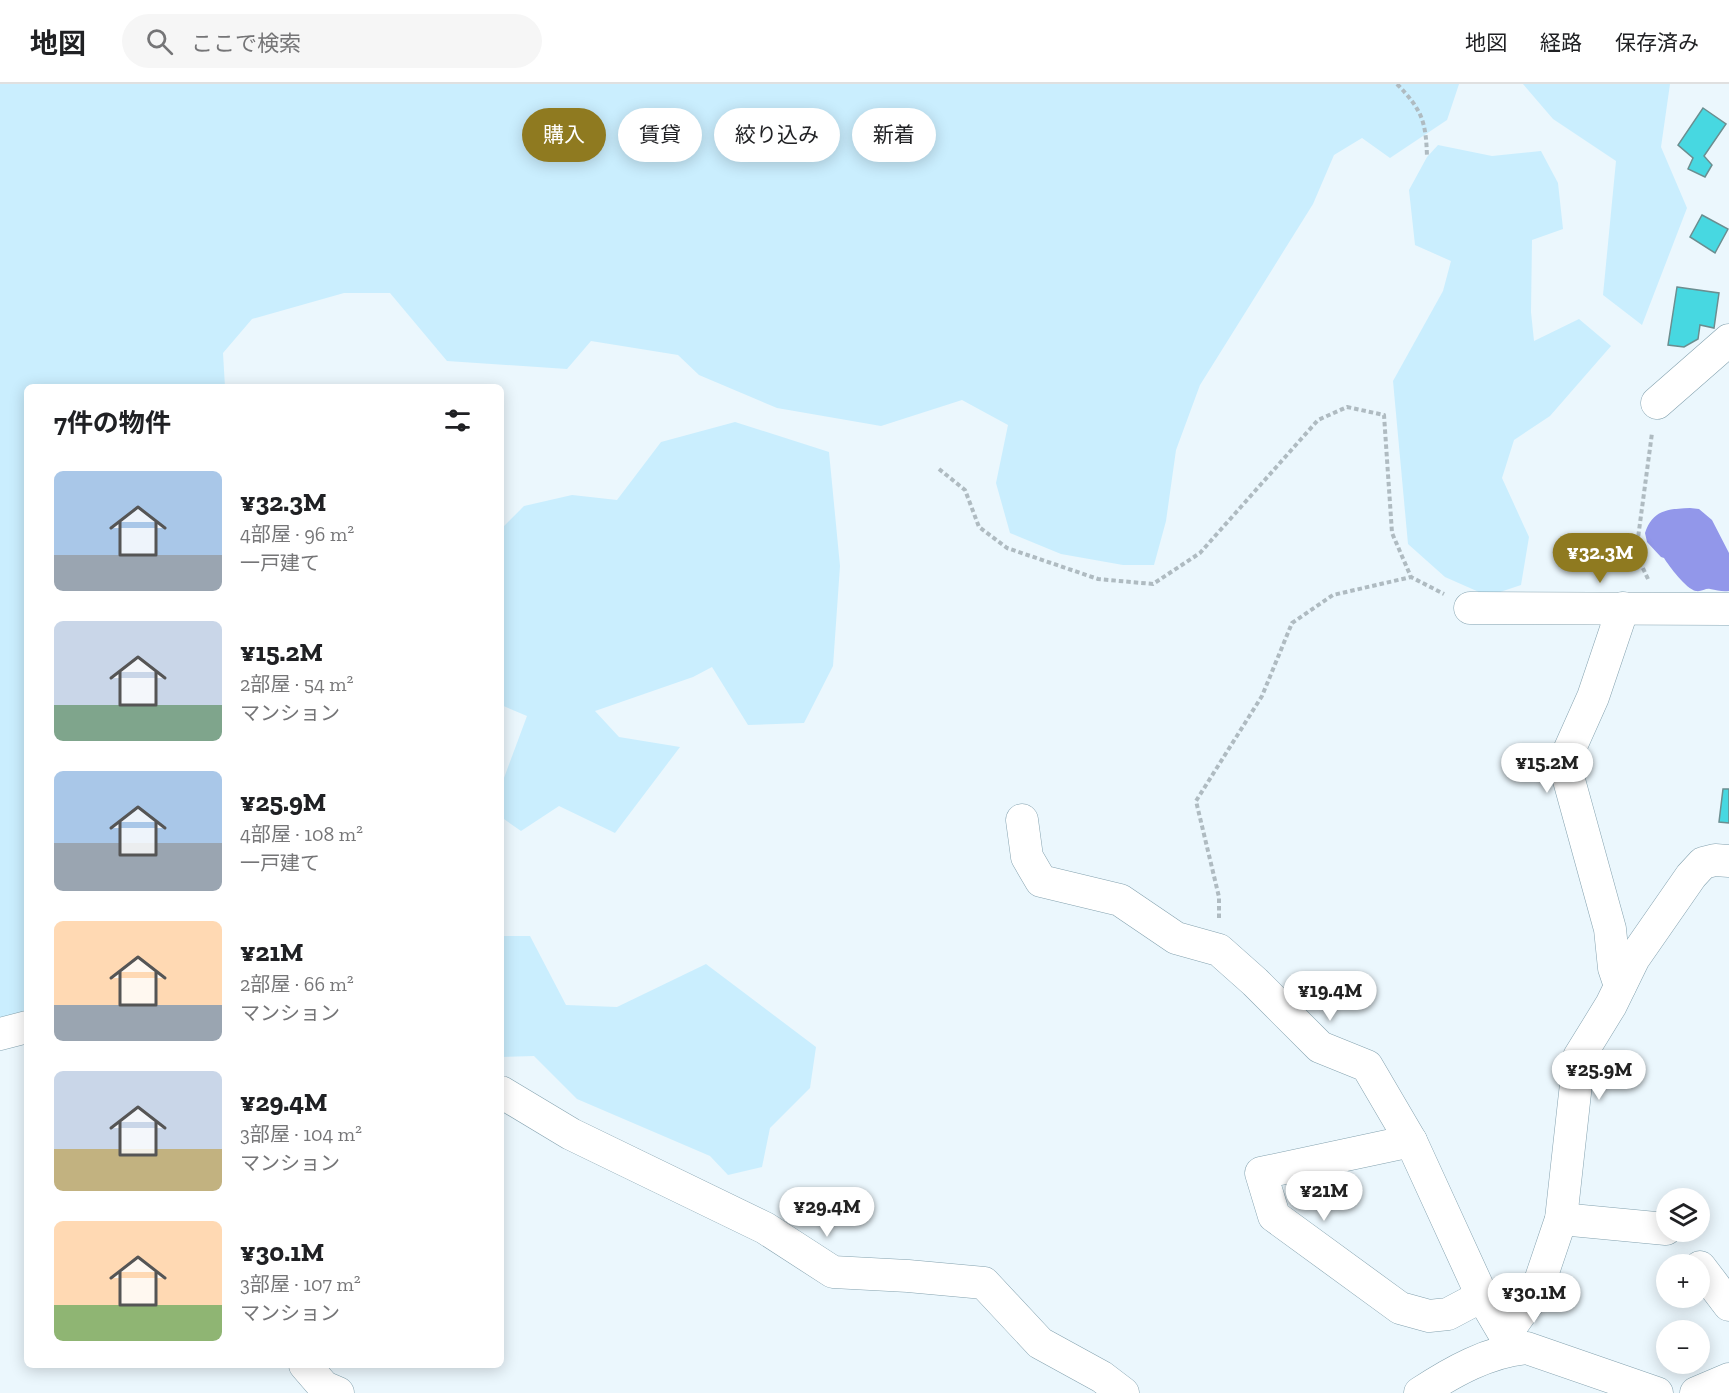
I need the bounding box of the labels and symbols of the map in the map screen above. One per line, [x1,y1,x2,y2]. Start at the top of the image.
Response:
pin: ¥32.3M [1551,533,1649,584]
pin: ¥15.2M [1498,743,1596,794]
pin: ¥19.4M [1281,971,1379,1022]
pin: ¥25.9M [1550,1050,1648,1101]
pin: ¥21M [1288,1171,1360,1222]
pin: ¥29.4M [778,1187,876,1238]
pin: ¥30.1M [1485,1273,1583,1324]

